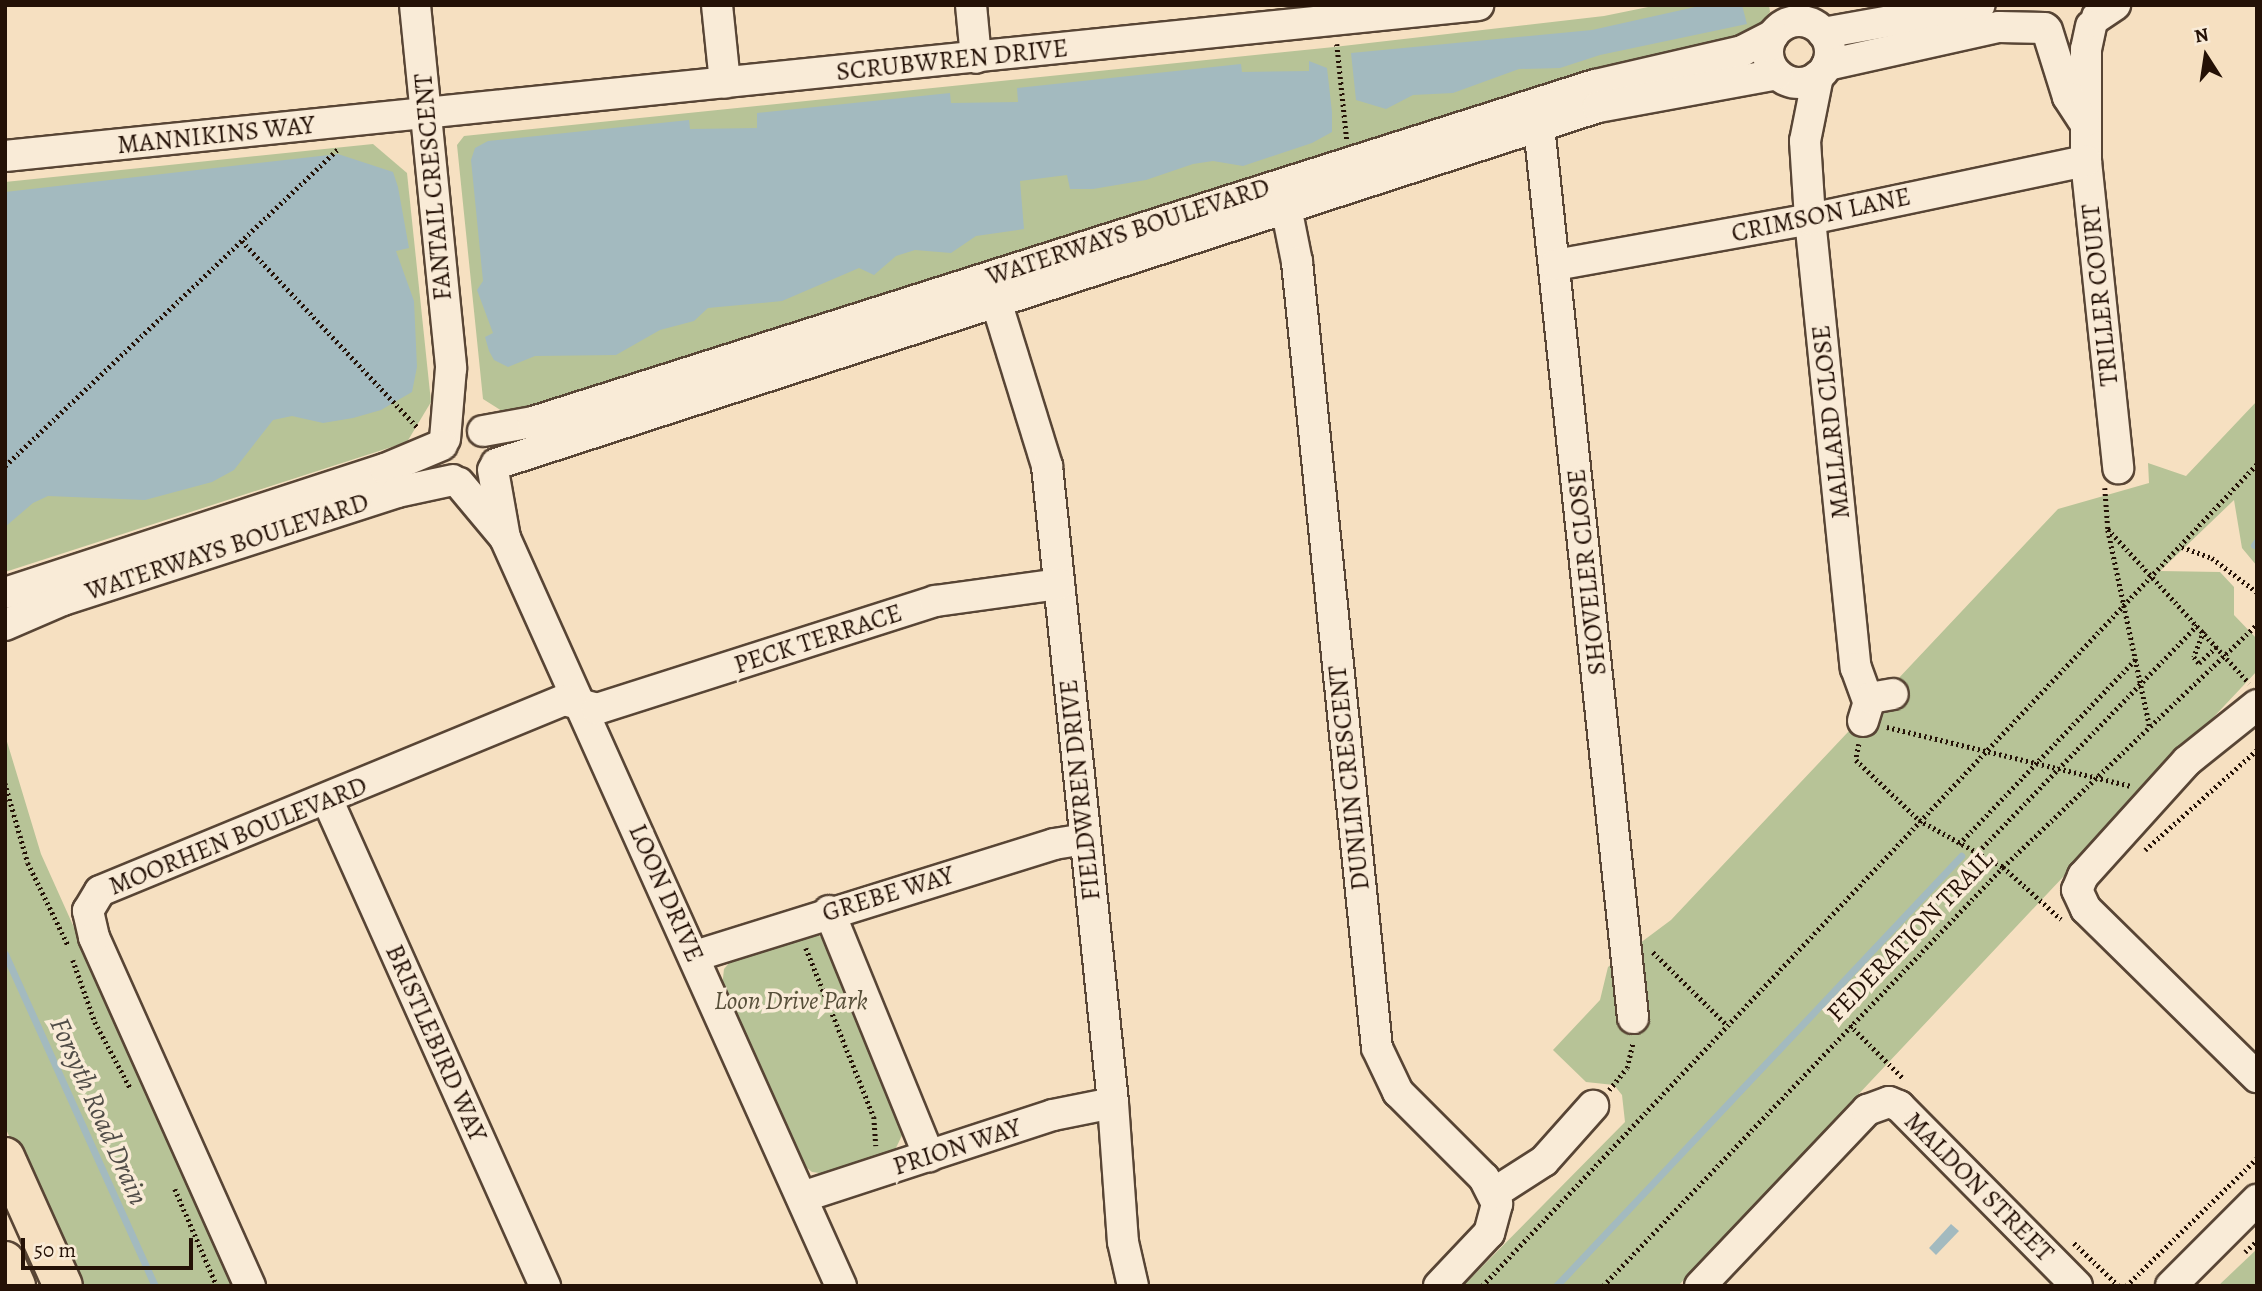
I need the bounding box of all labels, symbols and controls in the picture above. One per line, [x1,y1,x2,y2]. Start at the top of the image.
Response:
north arrow [2171,21,2241,91]
text: N [2192,21,2211,50]
street label: SCRUBWREN DRIVE [835,32,1069,88]
street label: FANTAIL CRESCENT [408,72,458,302]
street label: MANNIKINS WAY [116,109,316,161]
street label: WATERWAYS BOULEVARD [982,171,1274,293]
street label: CRIMSON LANE [1729,181,1913,249]
street label: TRILLER COURT [2075,202,2125,388]
street label: MALLARD CLOSE [1805,324,1857,520]
street label: SHOVELER CLOSE [1561,467,1613,677]
street label: WATERWAYS BOULEVARD [81,486,373,608]
street label: PECK TERRACE [730,597,906,681]
street label: DUNLIN CRESCENT [1322,664,1376,892]
street label: FIELDWREN DRIVE [1053,678,1107,902]
street label: MOORHEN BOULEVARD [104,770,372,902]
street label: LOON DRIVE [622,819,710,967]
street label: FEDERATION TRAIL [1820,844,2000,1028]
street label: GREBE WAY [818,859,958,929]
street label: BRISTLEBIRD WAY [379,940,493,1146]
park label: Loon Drive Park [714,985,868,1017]
water label: Forsyth Road Drain [43,1012,155,1210]
street label: MALDON STREET [1898,1106,2060,1268]
street label: PRION WAY [889,1112,1025,1182]
scale bar [24,1224,196,1268]
text: 50 m [34,1236,76,1264]

